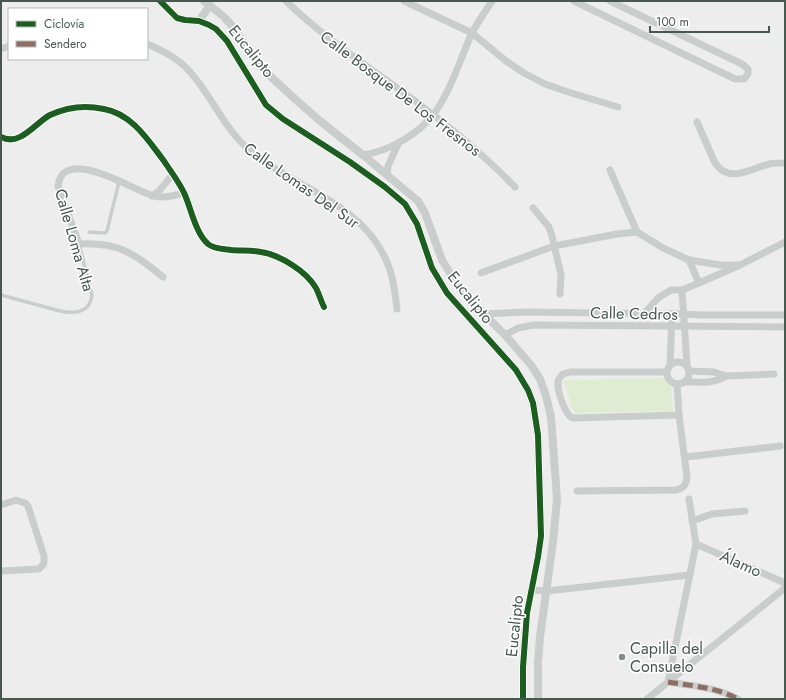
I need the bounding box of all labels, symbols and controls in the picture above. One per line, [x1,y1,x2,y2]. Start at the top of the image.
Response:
legend [8,8,148,60]
scale bar [650,8,769,34]
text: 100 m [656,13,689,31]
text: Ciclovía [44,15,85,33]
street label: Eucalipto [223,20,280,83]
street label: Calle Bosque De Los Fresnos [315,25,486,162]
text: Sendero [44,35,87,53]
street label: Calle Lomas Del Sur [239,137,365,234]
street label: Calle Loma Alta [49,186,100,294]
street label: Eucalipto [442,266,499,329]
street label: Calle Cedros [590,301,678,326]
street label: Álamo [716,544,765,583]
street label: Eucalipto [500,594,529,658]
place label: Capilla del Consuelo [630,637,703,678]
marker: Capilla del Consuelo [617,652,627,662]

